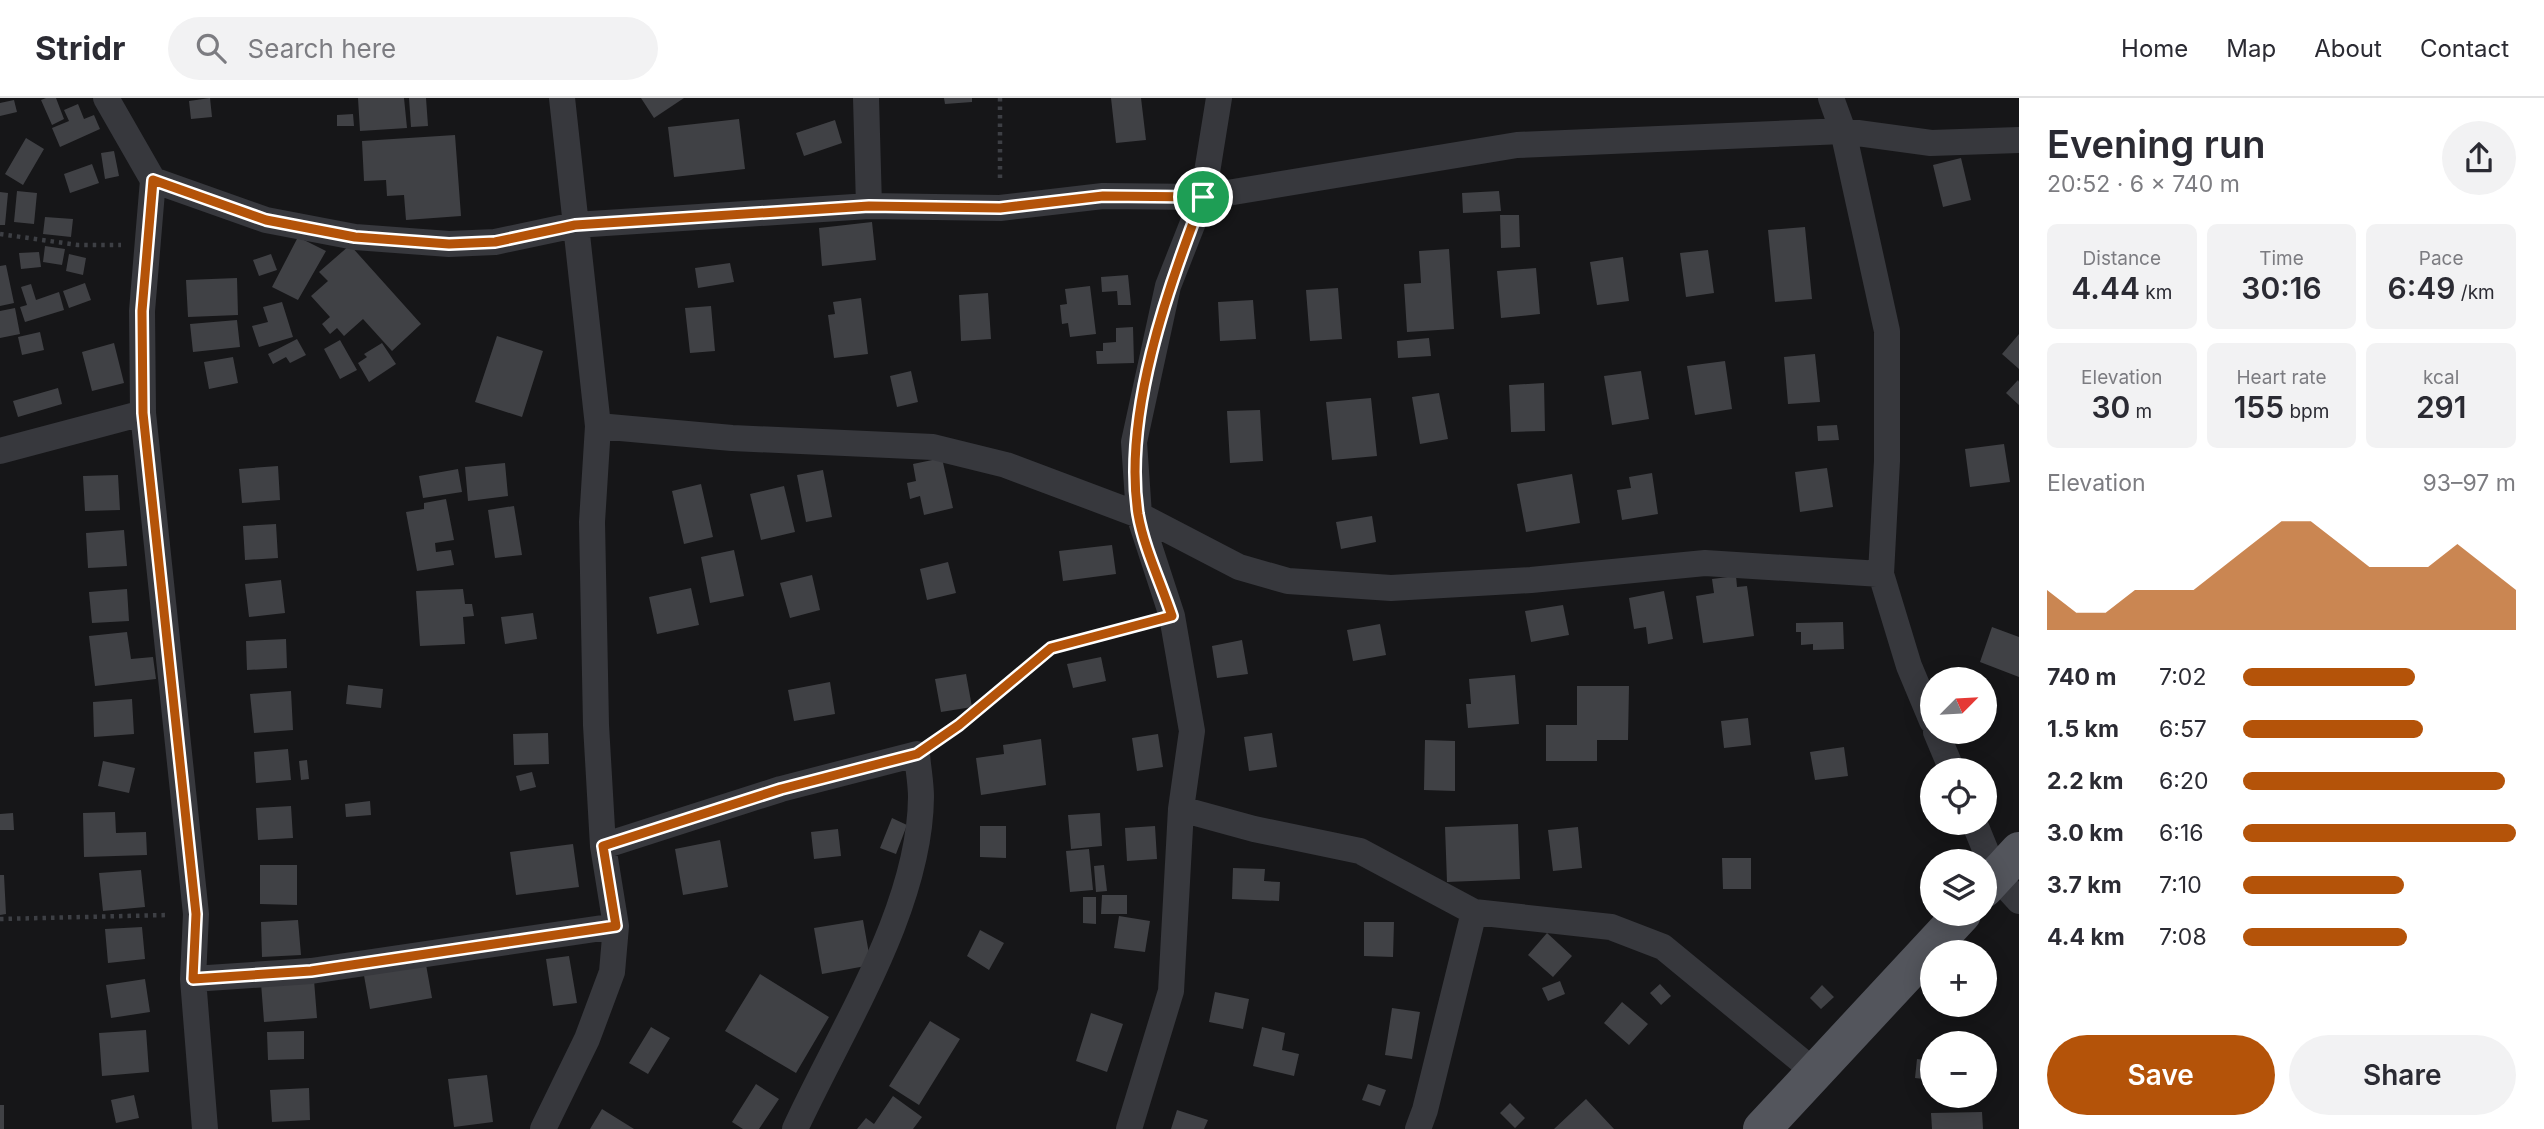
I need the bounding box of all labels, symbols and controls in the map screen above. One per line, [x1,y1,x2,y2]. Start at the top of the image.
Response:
search box [168,17,658,80]
text: Stridr [35,28,126,68]
icon: search [192,29,230,67]
text: Search here [248,33,396,64]
text: Home [2121,34,2188,63]
text: Map [2226,34,2276,63]
text: About [2314,34,2382,63]
text: Contact [2420,34,2509,63]
text: Evening run [2047,121,2265,167]
button: share [2442,121,2516,195]
pin [1173,167,1233,227]
text: 20:52 · 6 × 740 m [2047,170,2240,198]
icon: arrive [1184,178,1222,216]
text: Distance [2083,247,2161,270]
text: Time [2259,247,2304,270]
text: Pace [2419,247,2464,270]
text: 4.44 [2071,270,2140,306]
text: 30:16 [2241,270,2322,306]
text: 6:49 [2388,270,2456,306]
text: km [2140,281,2172,304]
text: /km [2456,281,2495,304]
text: Elevation [2081,366,2163,389]
text: Heart rate [2236,366,2326,389]
text: kcal [2423,366,2459,389]
text: 30 [2091,389,2130,425]
text: 155 [2234,389,2284,425]
text: 291 [2416,389,2466,425]
text: m [2130,400,2152,423]
text: bpm [2284,400,2329,423]
text: Elevation [2047,469,2146,497]
text: 93–97 m [2423,469,2516,497]
text: 740 m [2047,663,2117,691]
text: 7:02 [2159,663,2206,691]
north arrow [1920,667,1997,744]
map controls [1920,667,1997,1108]
text: 1.5 km [2047,715,2119,743]
text: 6:57 [2159,715,2207,743]
button: locate [1920,758,1997,835]
text: 2.2 km [2047,767,2123,795]
text: 6:20 [2159,767,2208,795]
text: 3.0 km [2047,819,2124,847]
text: 6:16 [2159,819,2204,847]
button: layers [1920,849,1997,926]
text: 3.7 km [2047,871,2122,899]
text: 7:10 [2159,871,2202,899]
text: 4.4 km [2047,923,2125,951]
text: 7:08 [2159,923,2207,951]
button: + [1920,940,1997,1017]
button: − [1920,1031,1997,1108]
button: Save [2047,1035,2275,1115]
button: Share [2289,1035,2516,1115]

